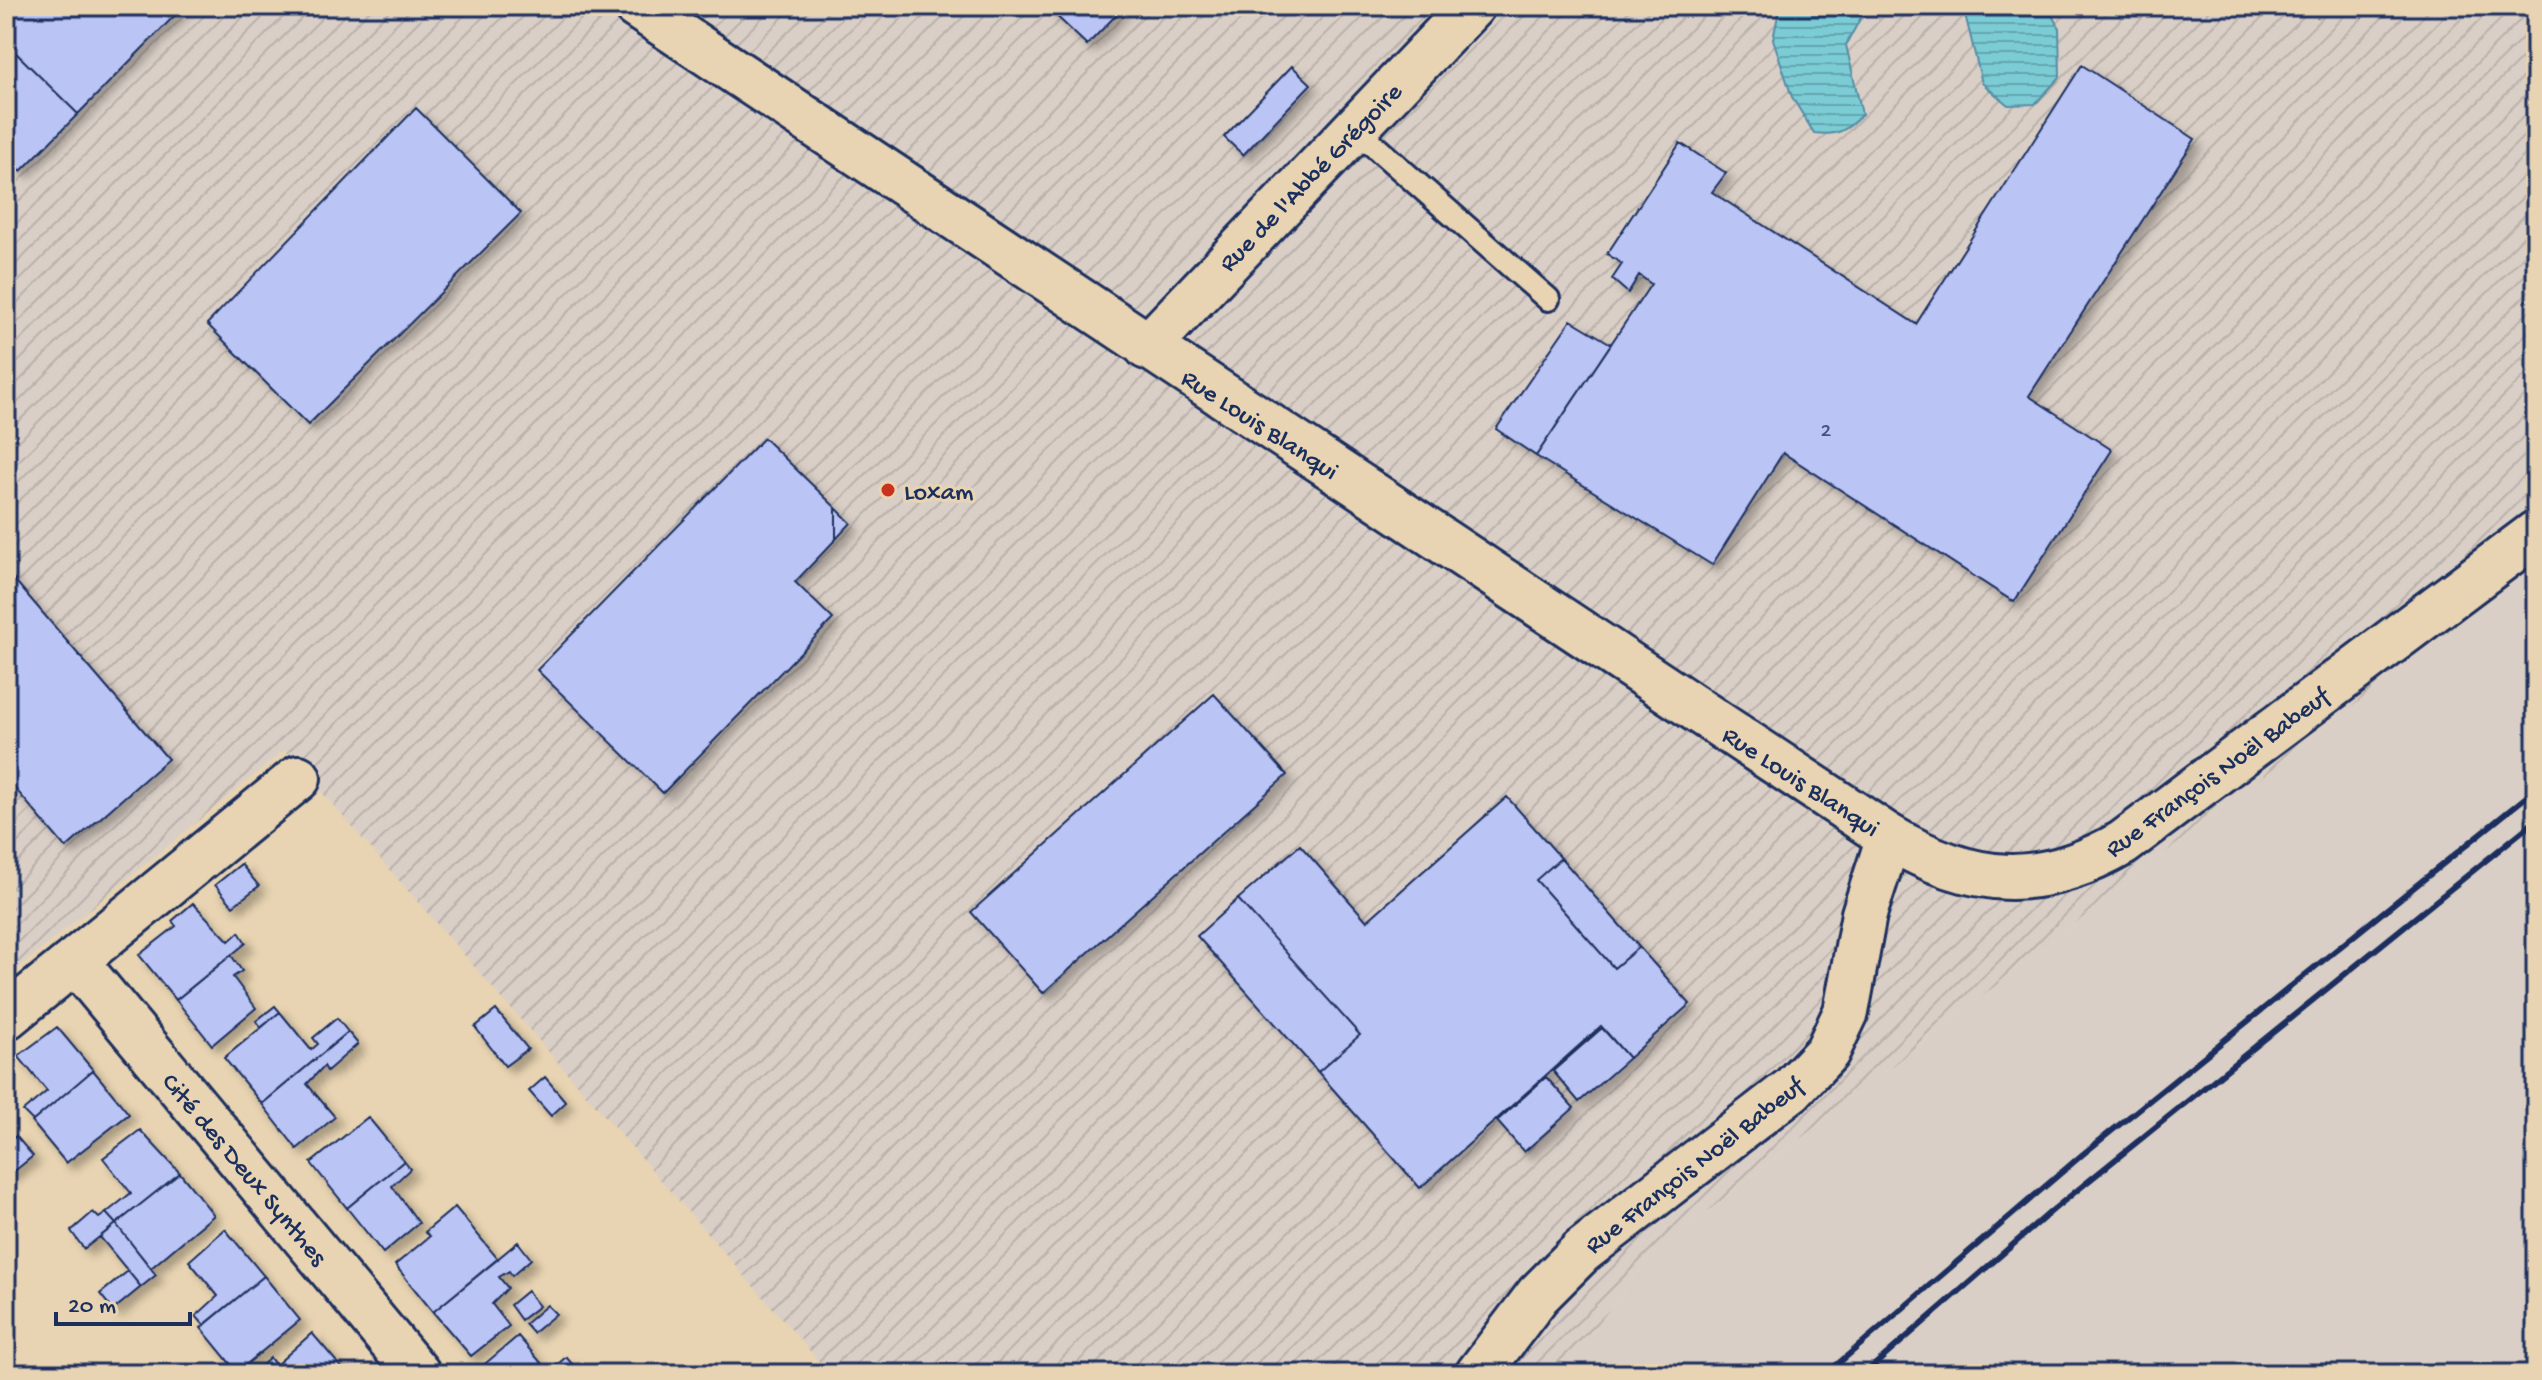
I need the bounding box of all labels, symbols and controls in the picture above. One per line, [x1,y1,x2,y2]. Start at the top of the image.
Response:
street label: Rue de l'Abbé Grégoire [1214,78,1411,280]
street label: Rue Louis Blanqui [1174,364,1343,489]
house number: 2 [1821,419,1832,445]
place label: Loxam [904,479,974,510]
marker: Loxam [879,481,897,499]
street label: Rue François Noël Babeuf [2101,682,2338,866]
street label: Rue Louis Blanqui [1715,721,1884,846]
street label: Cité des Deux Synthes [153,1068,333,1274]
street label: Rue François Noël Babeuf [1580,1071,1813,1263]
scale bar [56,1276,190,1326]
text: 20 m [68,1293,116,1322]

